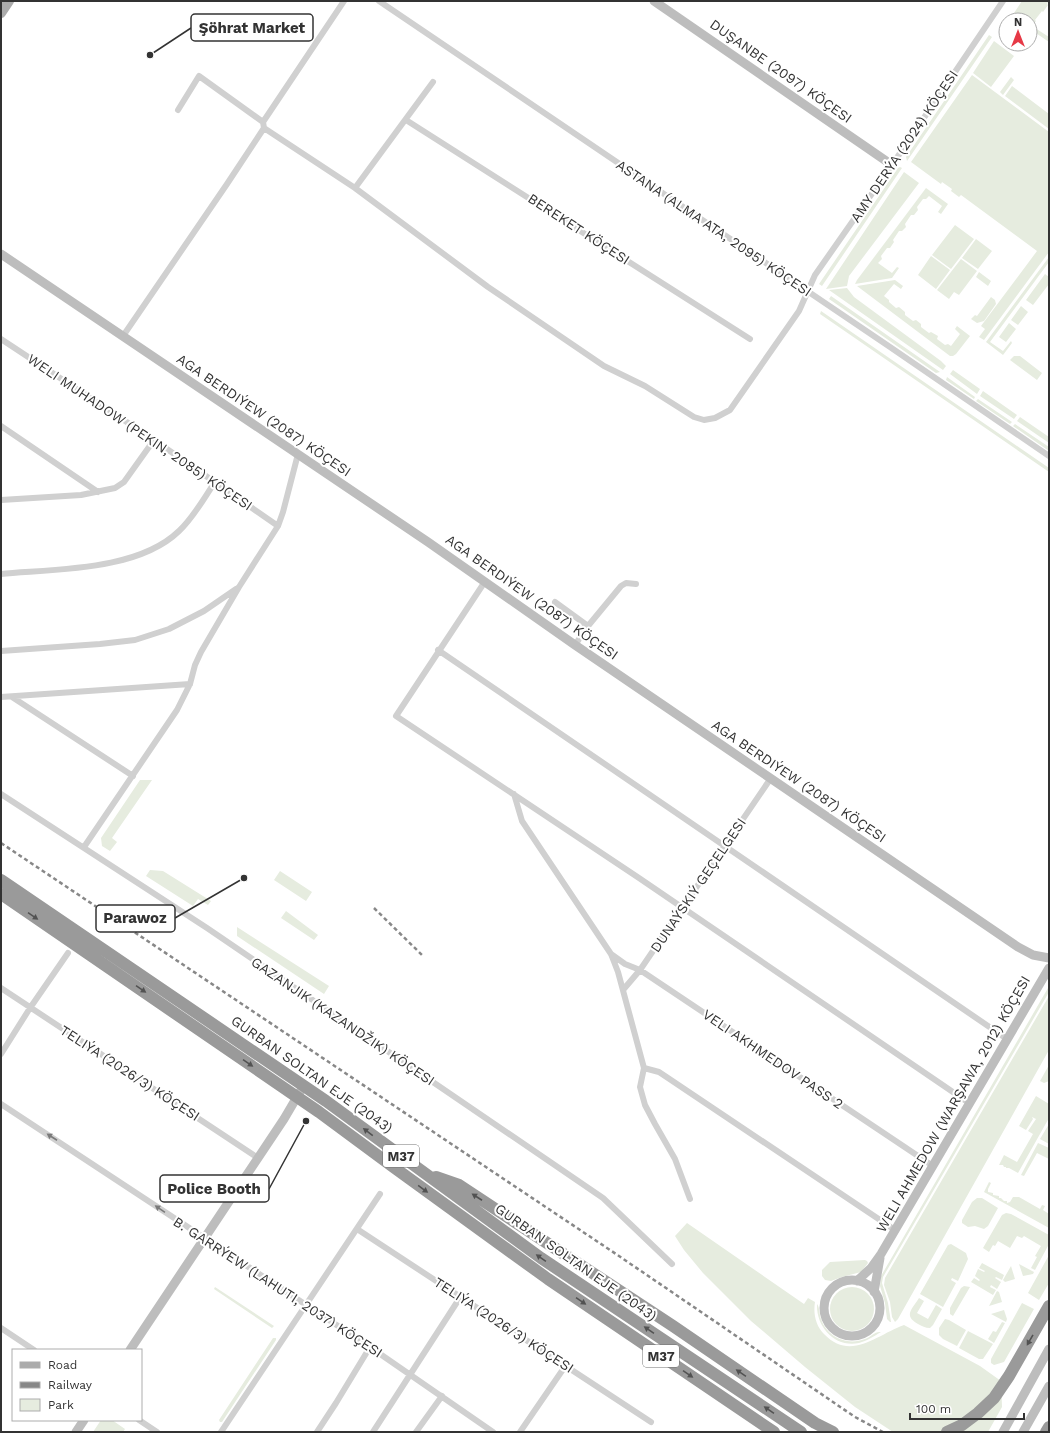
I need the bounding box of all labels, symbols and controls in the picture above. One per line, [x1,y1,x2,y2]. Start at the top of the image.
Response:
north arrow [998,12,1038,52]
callout: Şöhrat Market [191,14,313,41]
street label: DUŞANBE (2097) KÖÇESI [707,16,855,126]
text: N [1014,16,1022,29]
text: Şöhrat Market [199,19,306,37]
street label: AMY DERÝA (2024) KÖÇESI [847,67,961,225]
street label: ASTANA (ALMA ATA, 2095) KÖÇESI [613,156,815,300]
street label: BEREKET KÖÇESI [525,190,633,268]
street label: WELI MUHADOW (PEKIN, 2085) KÖÇESI [24,350,256,514]
street label: AGA BERDIÝEW (2087) KÖÇESI [174,351,354,479]
street label: AGA BERDIÝEW (2087) KÖÇESI [443,531,621,663]
street label: AGA BERDIÝEW (2087) KÖÇESI [709,717,889,845]
street label: DUNAÝSKIÝ GEÇELGESI [647,815,749,955]
callout: Parawoz [96,905,175,932]
text: Parawoz [103,909,167,927]
one-way arrow [28,912,38,920]
street label: GAZANJIK (KAZANDŽIK) KÖÇESI [248,954,438,1088]
street label: WELI AHMEDOW (WARŞAWA, 2012) KÖÇESI [873,973,1033,1235]
one-way arrow [135,985,146,993]
street label: VELI AKHMEDOV PASS 2 [700,1006,846,1112]
street label: GURBAN SOLTAN EJE (2043) [228,1012,396,1136]
street label: TELIÝA (2026/3) KÖÇESI [57,1022,203,1124]
one-way arrow [243,1059,253,1067]
one-way arrow [363,1128,373,1136]
one-way arrow [46,1134,58,1141]
road number: M37 [383,1145,419,1167]
callout: Police Booth [160,1175,269,1202]
text: Police Booth [167,1180,261,1198]
one-way arrow [418,1185,428,1193]
one-way arrow [472,1193,482,1201]
street label: GURBAN SOLTAN EJE (2043) [492,1200,660,1324]
one-way arrow [155,1205,165,1213]
street label: B. GARRÝEW (LAHUTI, 2037) KÖÇESI [170,1213,386,1361]
one-way arrow [535,1254,546,1262]
street label: TELIÝA (2026/3) KÖÇESI [431,1274,577,1376]
one-way arrow [575,1297,586,1305]
one-way arrow [643,1327,655,1334]
one-way arrow [1026,1334,1033,1346]
road number: M37 [643,1345,679,1367]
legend [12,1349,142,1421]
text: Road [48,1358,77,1372]
one-way arrow [736,1369,746,1377]
one-way arrow [683,1370,694,1378]
text: Railway [48,1378,93,1392]
scale bar [910,1395,1024,1421]
text: Park [48,1398,74,1412]
text: 100 m [916,1402,951,1416]
one-way arrow [763,1406,774,1414]

